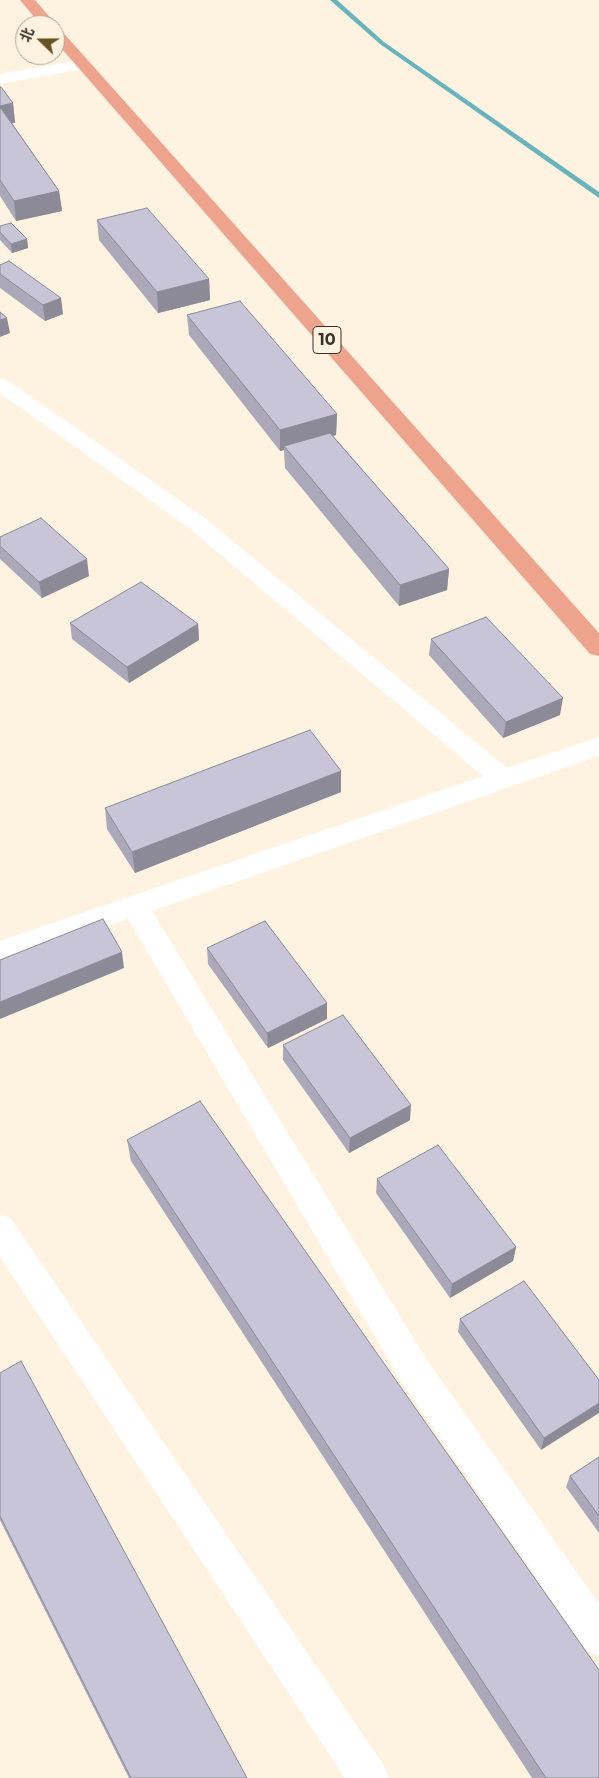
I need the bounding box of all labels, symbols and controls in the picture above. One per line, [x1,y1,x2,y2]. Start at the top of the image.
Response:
north arrow [15,15,65,65]
text: 北 [16,25,38,45]
road number: 10 [313,326,341,354]

